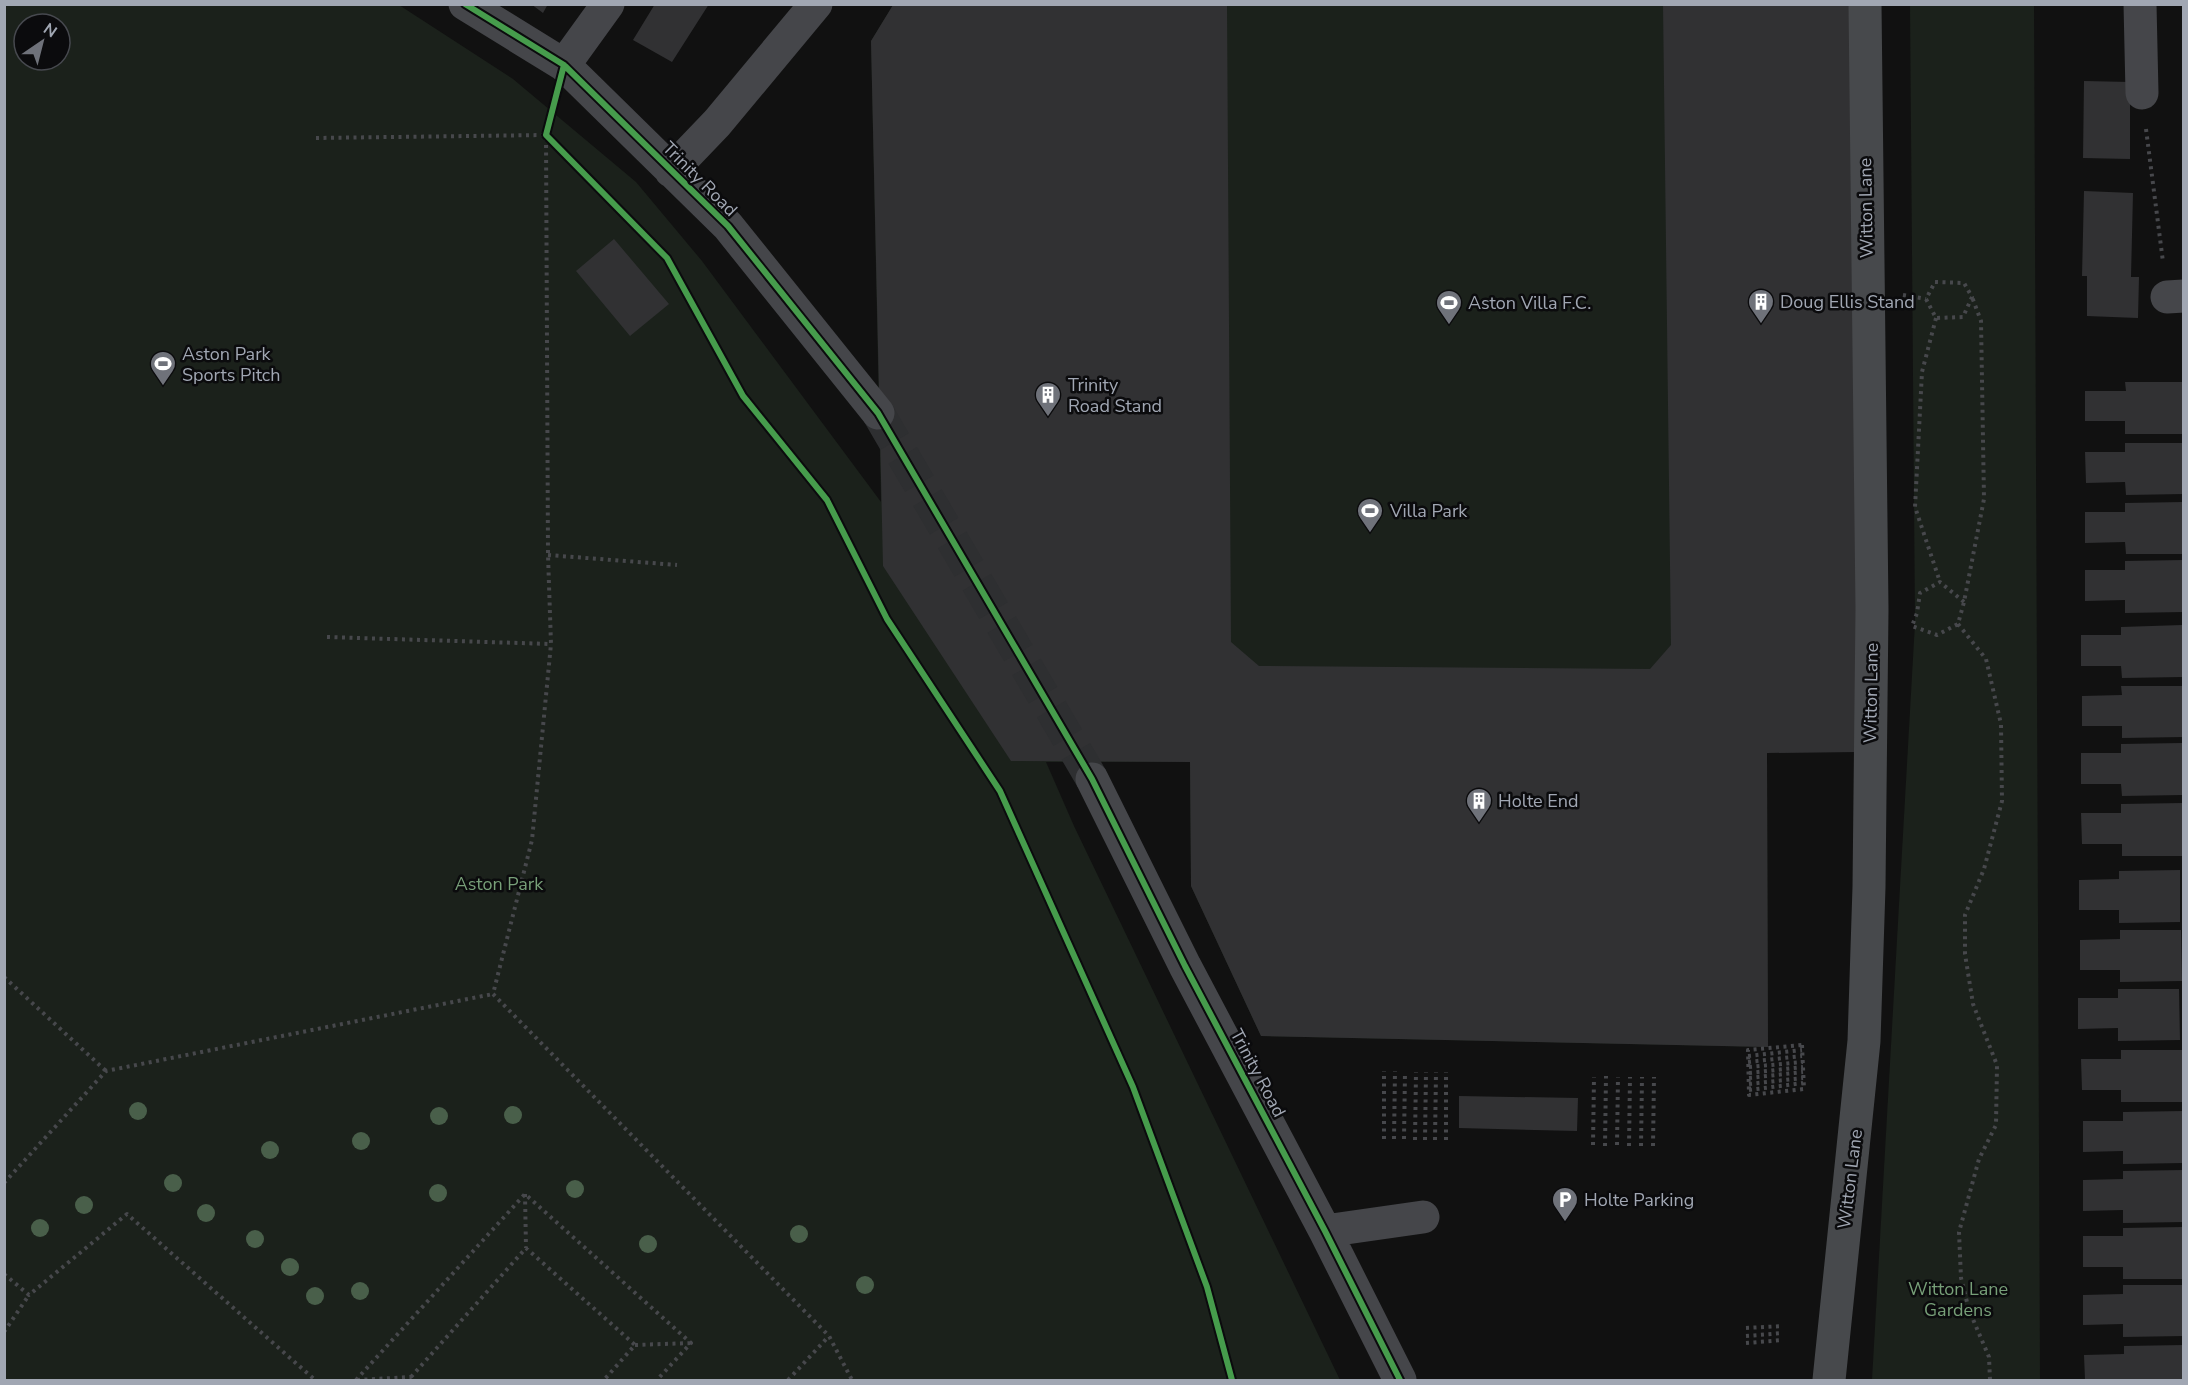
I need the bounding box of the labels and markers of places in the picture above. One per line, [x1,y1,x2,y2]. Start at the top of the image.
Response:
building icon: Doug Ellis Stand [1746,287,1776,325]
sports icon: Aston Villa F.C. [1434,288,1464,326]
place label: Doug Ellis Stand [1780,290,1915,314]
place label: Aston Villa F.C. [1468,291,1591,315]
place label: Aston Park Sports Pitch [182,342,280,387]
sports icon: Aston Park Sports Pitch [148,349,178,387]
place label: Trinity Road Stand [1068,373,1162,418]
building icon: Trinity Road Stand [1033,380,1063,418]
sports icon: Villa Park [1355,496,1385,534]
place label: Villa Park [1389,499,1468,523]
building icon: Holte End [1464,786,1494,824]
place label: Holte End [1498,789,1579,813]
parking icon: Holte Parking [1550,1185,1580,1223]
place label: Holte Parking [1584,1188,1694,1212]

